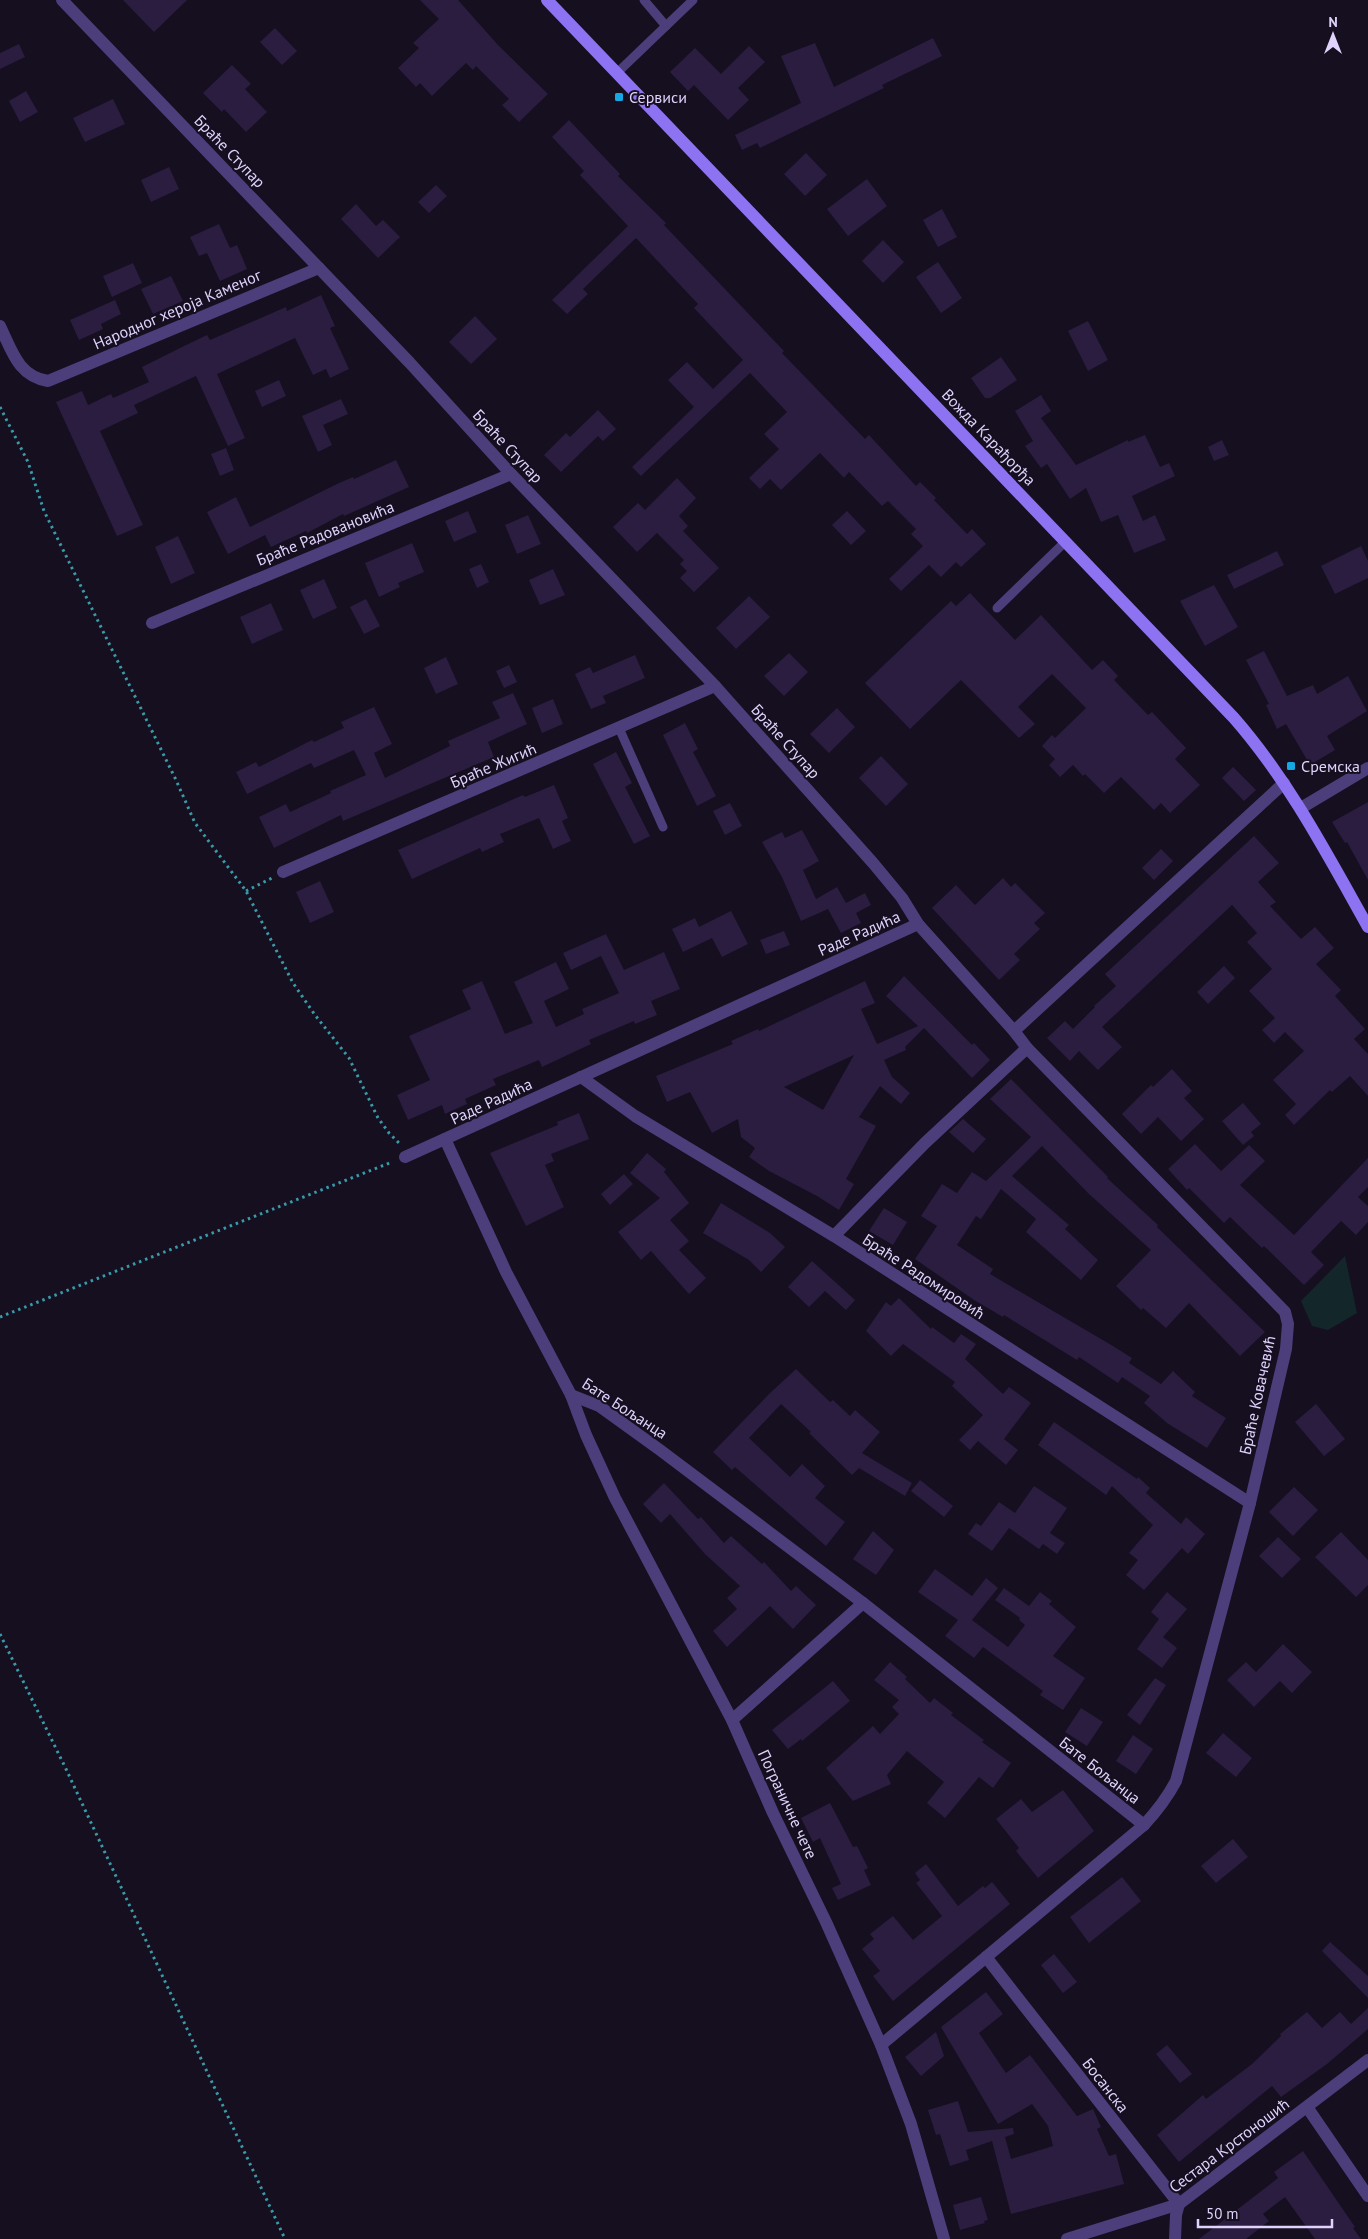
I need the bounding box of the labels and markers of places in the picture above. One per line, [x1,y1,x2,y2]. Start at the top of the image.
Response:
place label: Сервиси [629,87,687,107]
marker: Сервиси [613,91,625,103]
place label: Сремска [1301,756,1360,776]
marker: Сремска [1285,760,1297,772]

